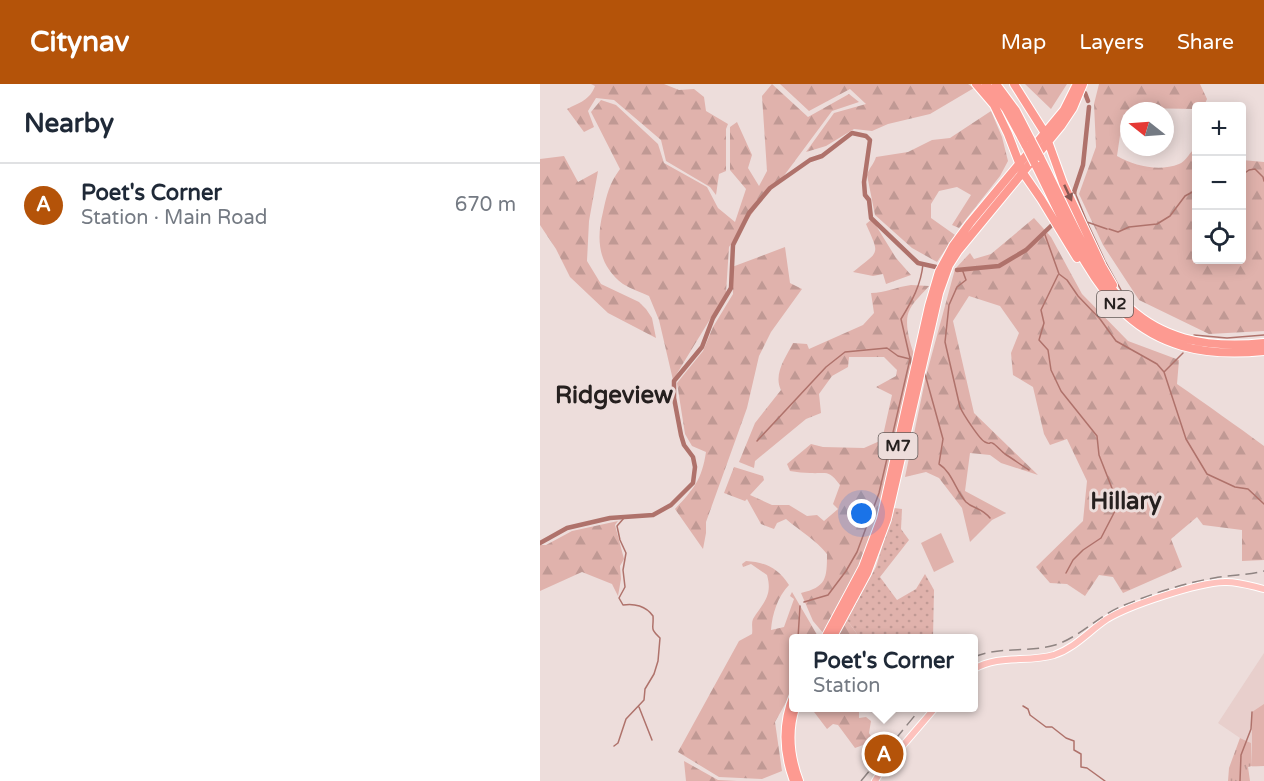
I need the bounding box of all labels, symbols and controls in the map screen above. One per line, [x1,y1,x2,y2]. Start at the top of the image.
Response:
text: Citynav [30,25,129,59]
text: Map [1001,30,1046,55]
text: Layers [1079,30,1144,55]
text: Share [1177,30,1234,55]
north arrow [1120,102,1174,156]
map controls [1192,102,1246,264]
button: + [1192,102,1246,156]
text: Nearby [24,108,114,139]
button: − [1192,156,1246,210]
text: Poet's Corner [81,180,222,206]
one-way arrow [1064,185,1073,202]
text: A [36,193,51,217]
text: 670 m [455,193,516,217]
text: Station · Main Road [81,206,267,230]
button: locate [1192,210,1246,264]
road number: N2 [1097,291,1133,317]
district label: Ridgeview [555,381,673,410]
road number: M7 [878,433,918,459]
district label: Hillary [1090,487,1162,516]
your location [847,499,876,528]
popup [789,634,978,712]
text: Poet's Corner [813,648,954,674]
text: Station [813,674,881,698]
pin: A [864,732,904,776]

